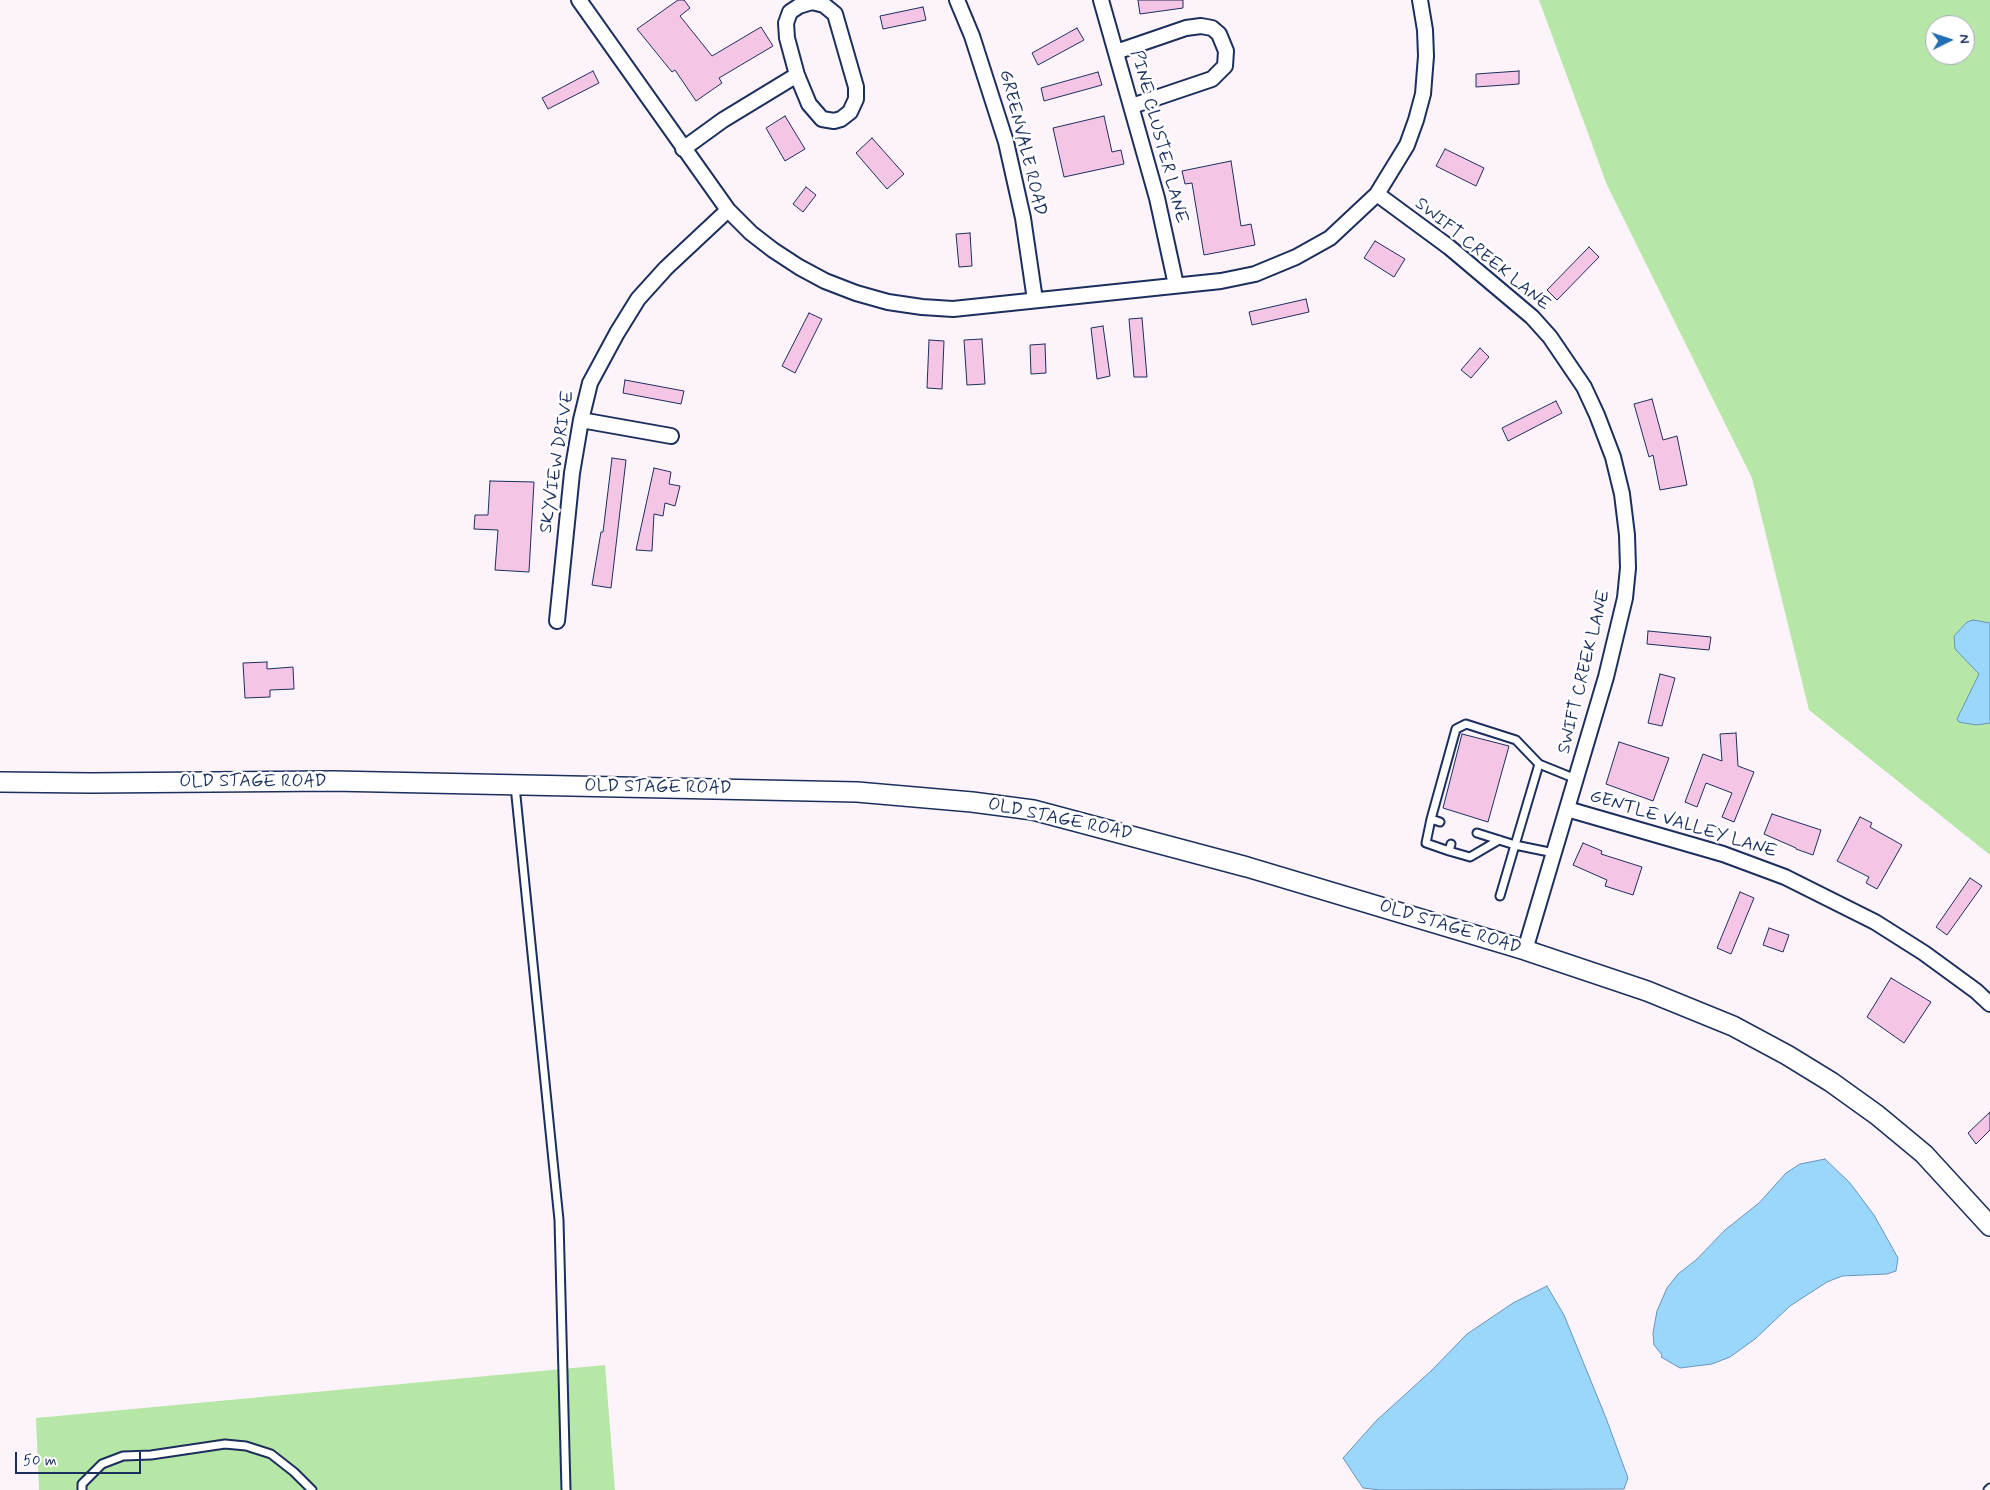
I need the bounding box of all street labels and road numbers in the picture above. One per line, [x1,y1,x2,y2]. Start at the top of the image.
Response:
street label: PINE CLUSTER LANE [1124,48,1192,226]
street label: GREENVALE ROAD [993,68,1051,218]
street label: SWIFT CREEK LANE [1410,194,1554,316]
street label: SKYVIEW DRIVE [536,389,580,535]
street label: SWIFT CREEK LANE [1554,588,1616,756]
street label: OLD STAGE ROAD [179,771,327,793]
street label: OLD STAGE ROAD [584,776,732,800]
street label: GENTLE VALLEY LANE [1587,786,1779,864]
street label: OLD STAGE ROAD [986,794,1134,846]
street label: OLD STAGE ROAD [1376,896,1524,960]

